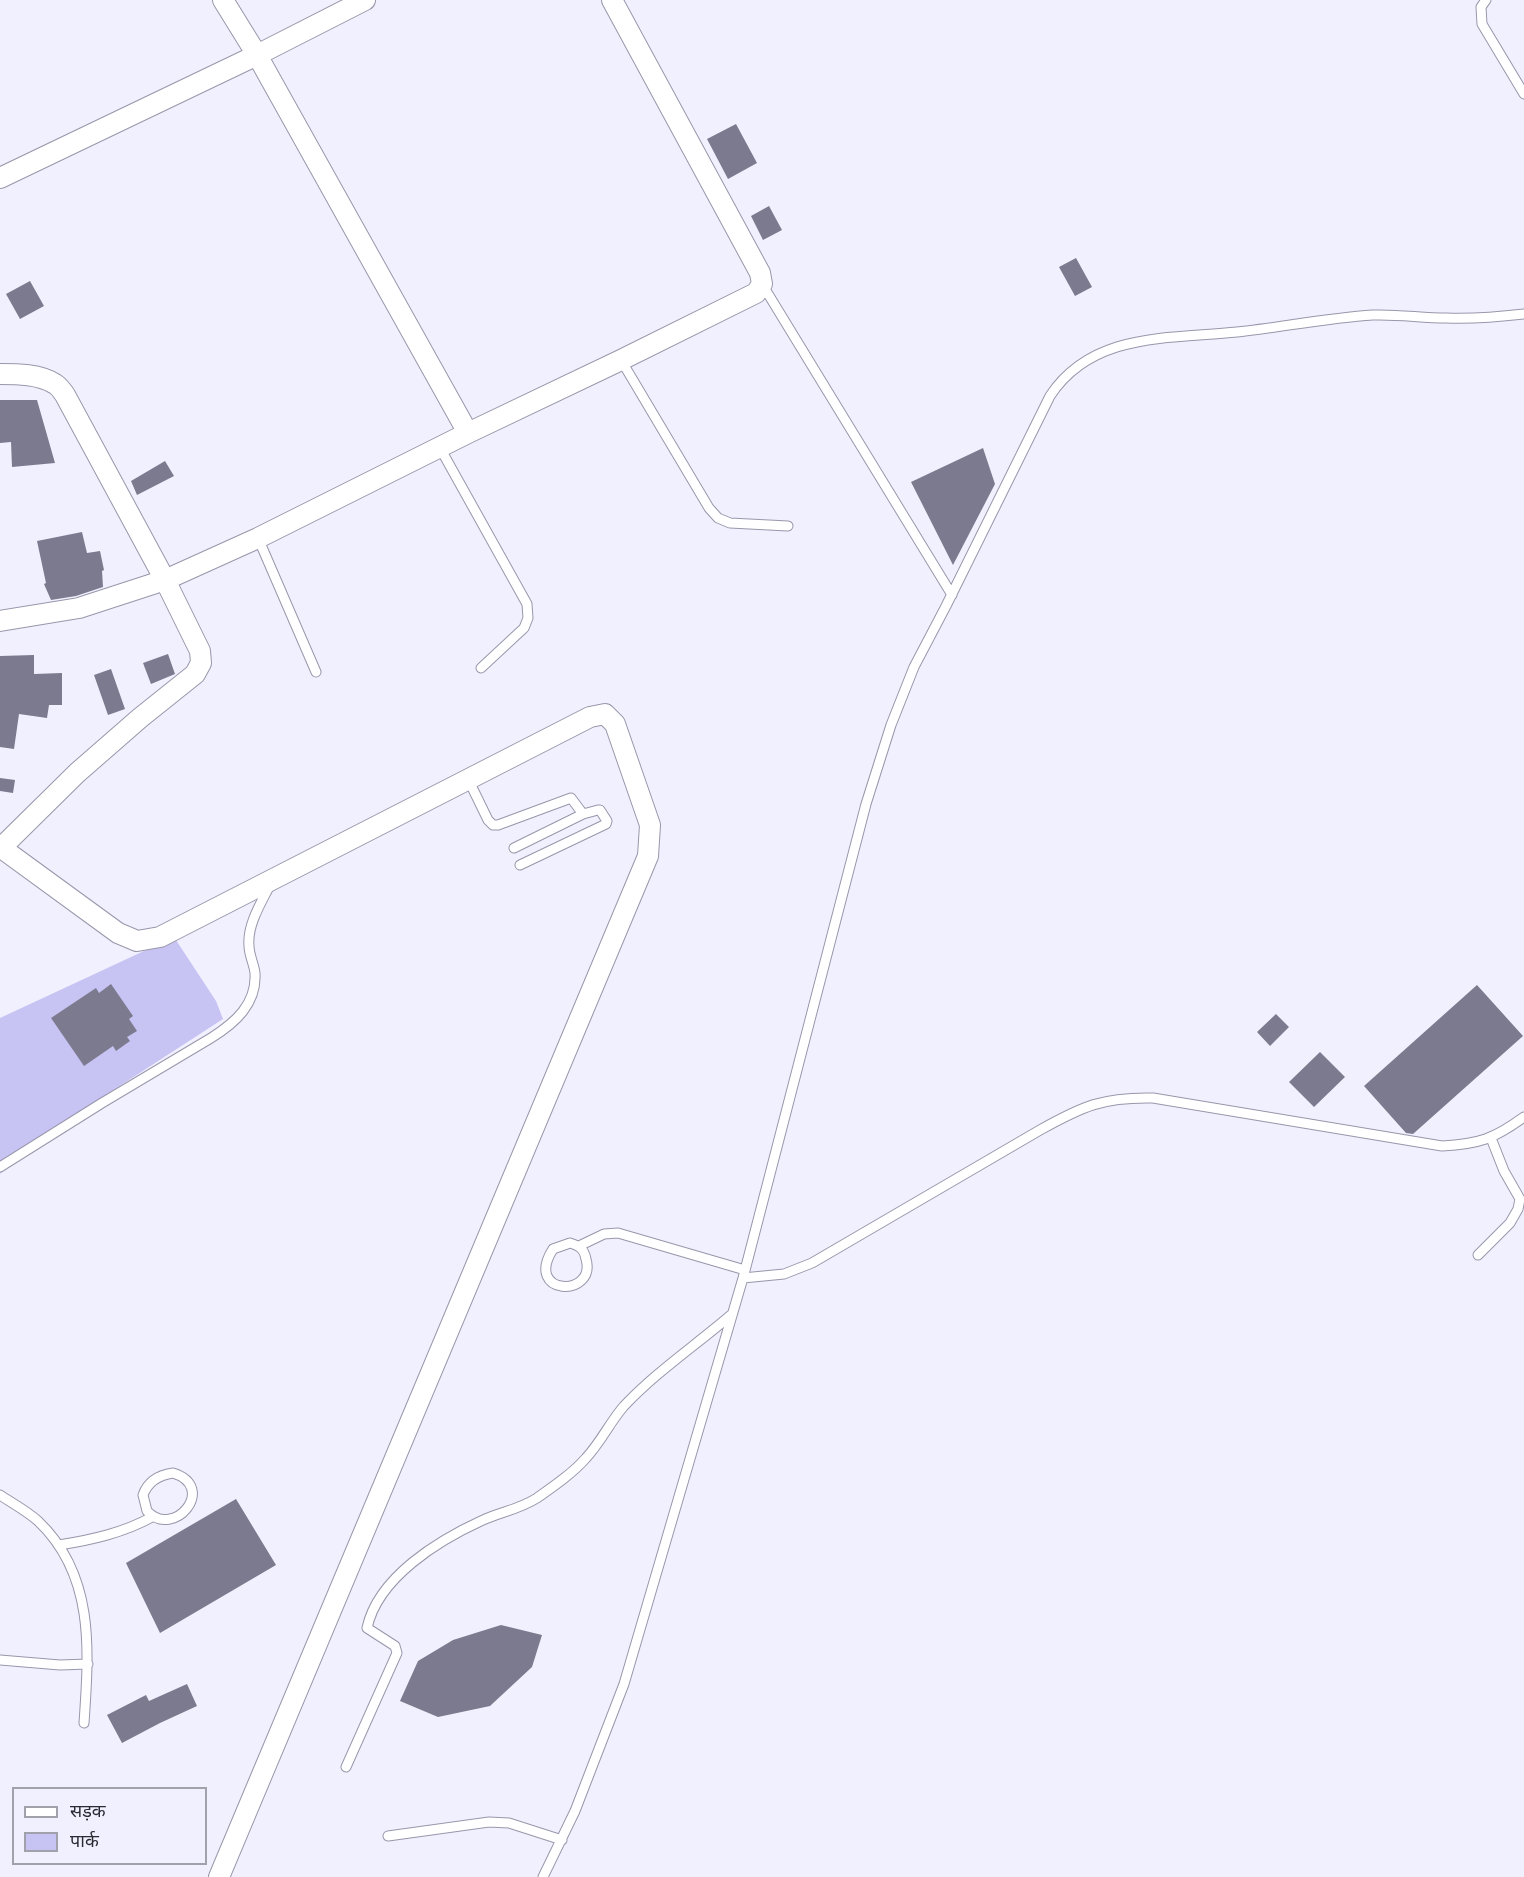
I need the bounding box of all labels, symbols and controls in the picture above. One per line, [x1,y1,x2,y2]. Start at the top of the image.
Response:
legend [12,1787,207,1865]
text: सड़क [70,1800,106,1821]
text: पार्क [70,1830,99,1851]

